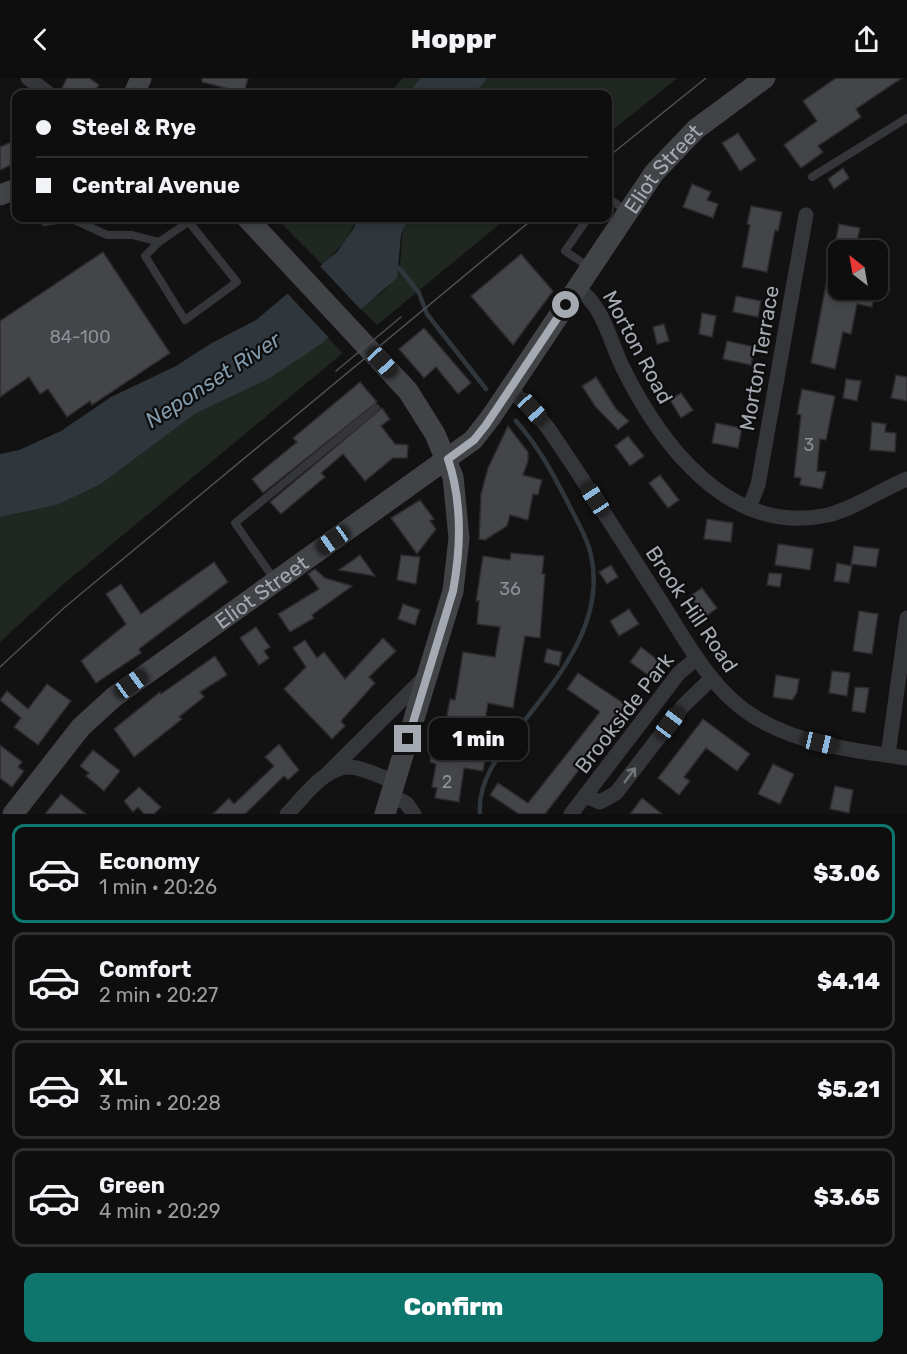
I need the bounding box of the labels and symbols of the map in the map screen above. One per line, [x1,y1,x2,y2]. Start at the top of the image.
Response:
street label: Eliot Street [618,119,707,218]
north arrow [828,240,888,300]
street label: Morton Terrace [734,283,784,433]
street label: Morton Road [598,286,678,408]
route start [552,291,579,318]
water label: Neponset River [140,325,287,434]
house number: 84-100 [49,326,111,348]
car [363,343,401,381]
car [513,390,551,428]
house number: 3 [804,434,814,456]
car [578,479,612,519]
car [313,522,353,558]
street label: Brook Hill Road [641,541,743,677]
street label: Eliot Street [210,550,313,634]
house number: 36 [499,578,521,600]
street label: Brookside Park [569,648,679,778]
car [111,666,151,702]
car [652,703,688,743]
callout: 1 min [429,718,528,760]
route end [394,725,421,752]
car [800,730,840,756]
one-way arrow [623,767,636,783]
house number: 2 [442,771,452,793]

